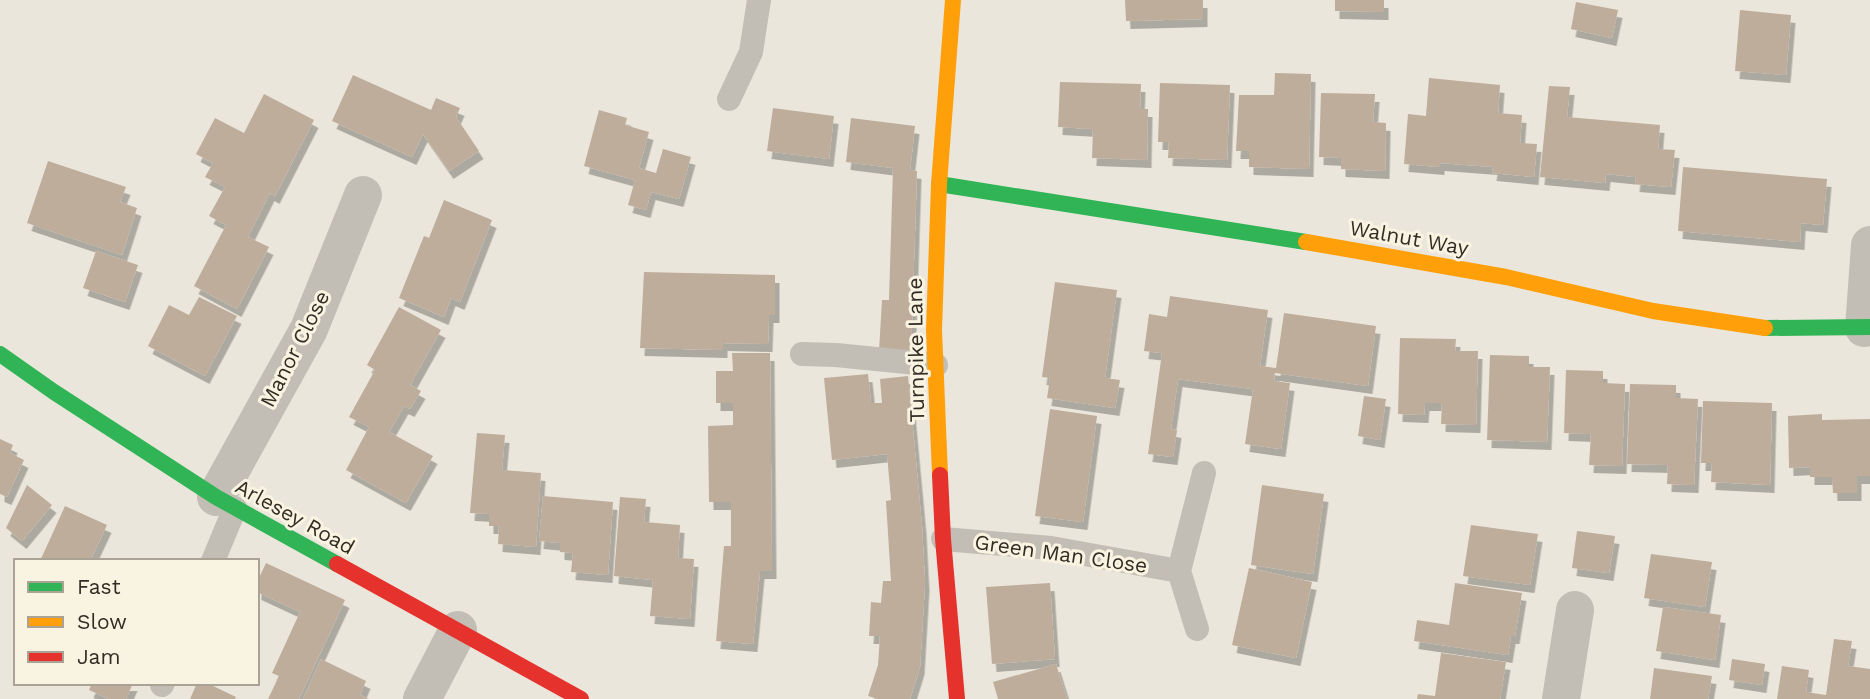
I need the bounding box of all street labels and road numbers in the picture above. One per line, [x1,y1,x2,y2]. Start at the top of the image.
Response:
street label: Walnut Way [1348,215,1471,260]
street label: Turnpike Lane [902,277,929,423]
street label: Manor Close [255,286,335,411]
street label: Arlesey Road [231,474,359,560]
street label: Green Man Close [973,529,1149,578]

